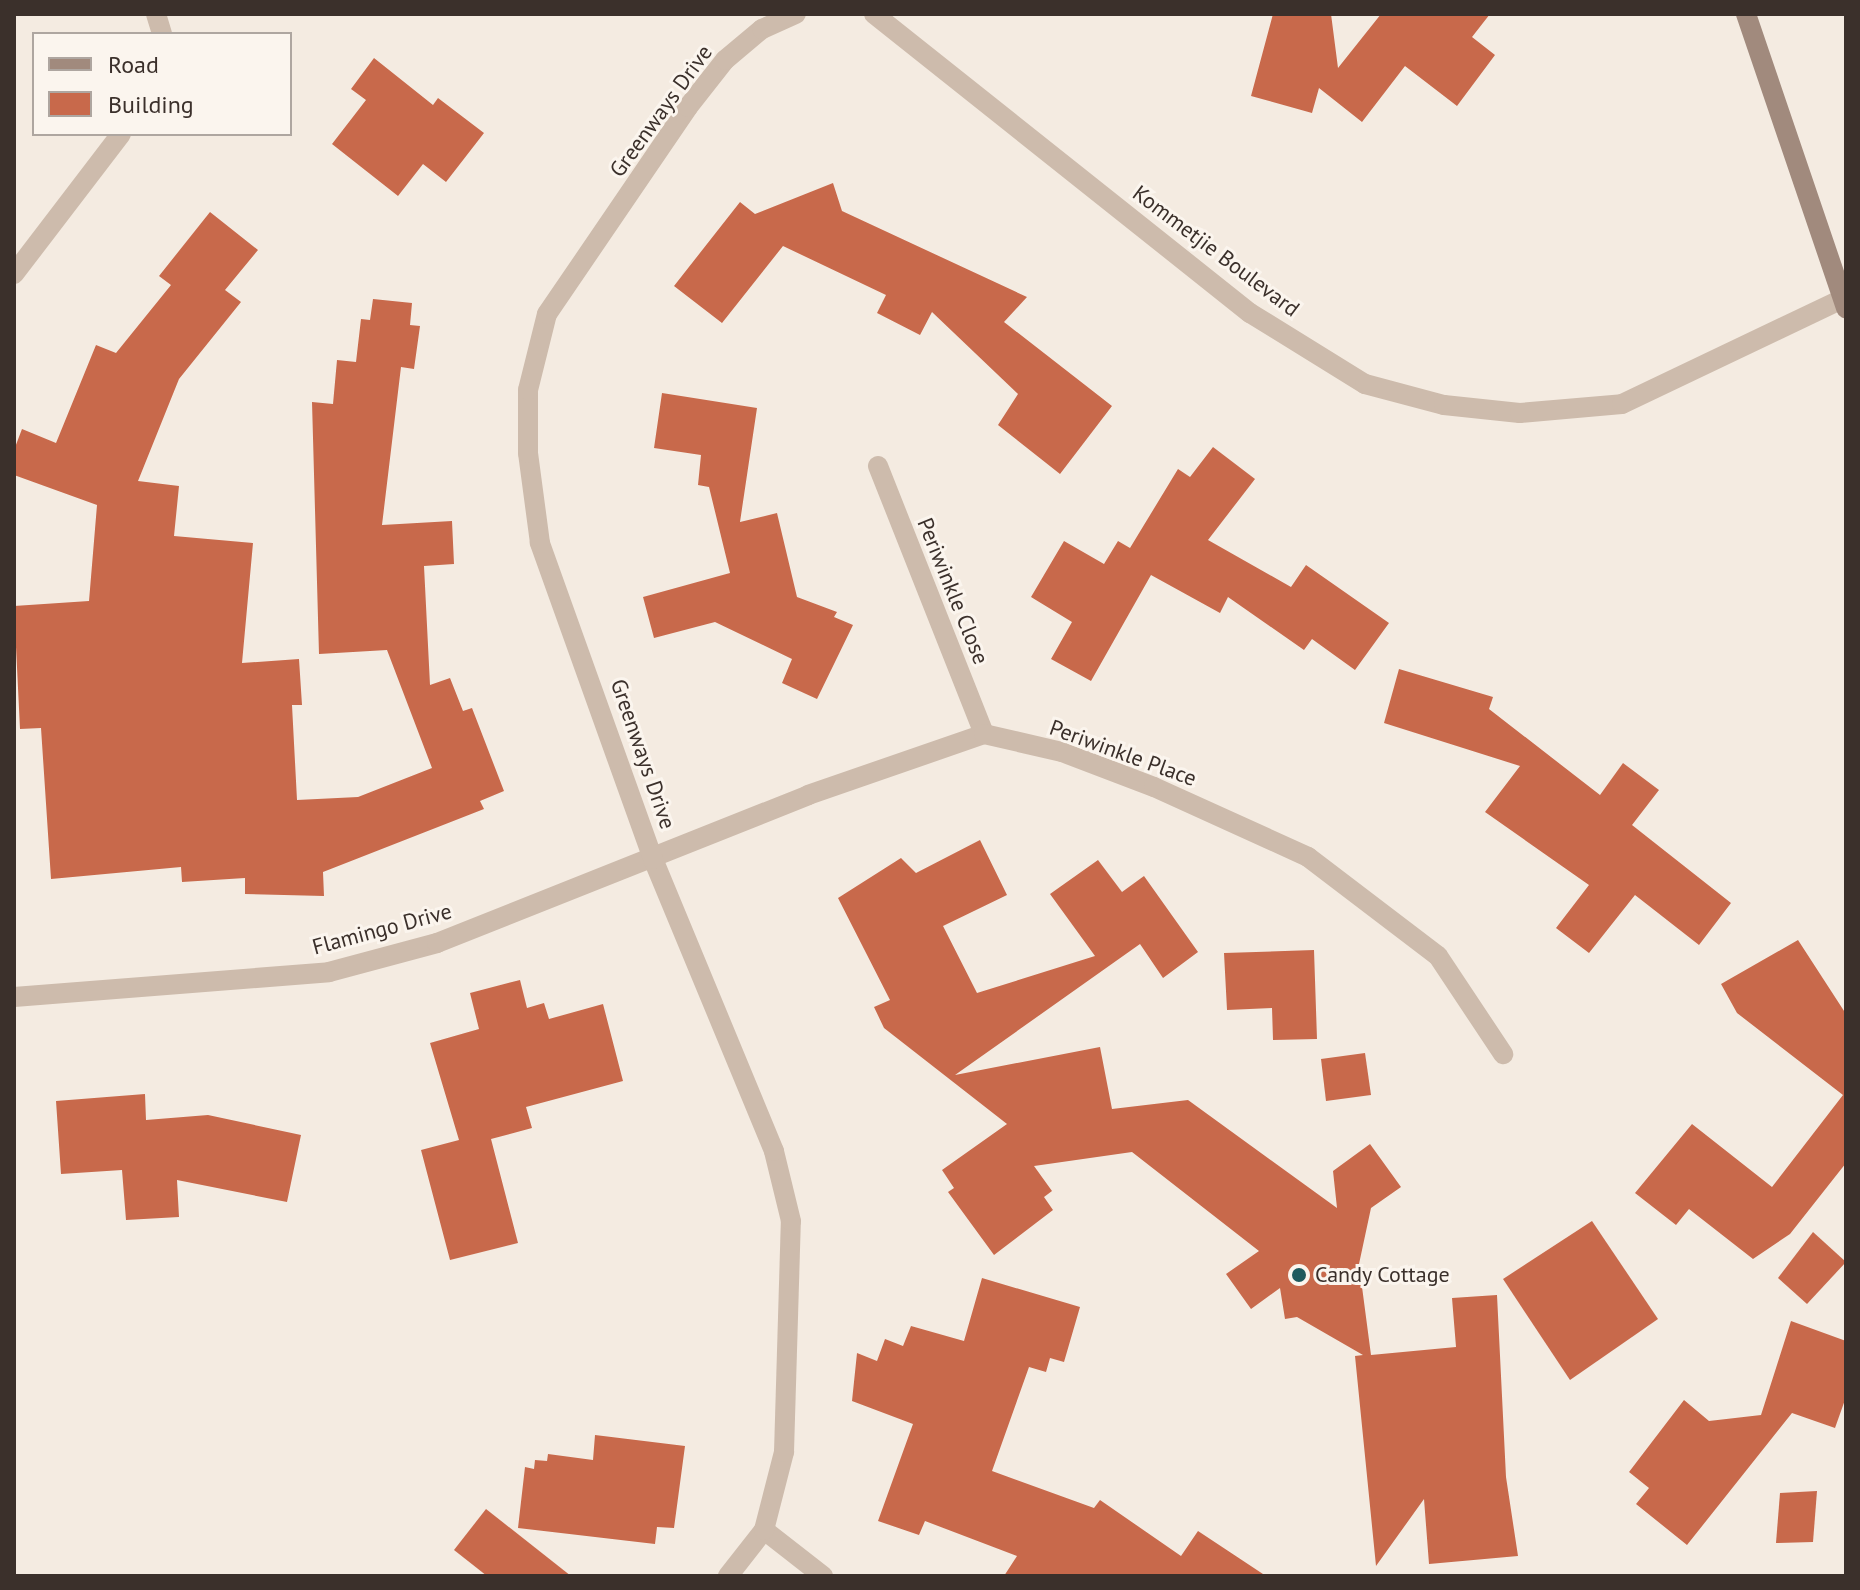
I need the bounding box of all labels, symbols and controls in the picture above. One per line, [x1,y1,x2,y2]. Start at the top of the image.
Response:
legend [32,32,292,136]
street label: Greenways Drive [604,40,718,182]
text: Road [108,49,159,80]
text: Building [108,89,194,120]
street label: Kommetjie Boulevard [1127,180,1305,322]
street label: Periwinkle Close [912,514,994,668]
street label: Greenways Drive [605,676,681,832]
street label: Periwinkle Place [1046,714,1200,792]
street label: Flamingo Drive [309,898,455,960]
place label: Candy Cottage [1315,1262,1450,1288]
marker: Candy Cottage [1290,1266,1308,1284]

